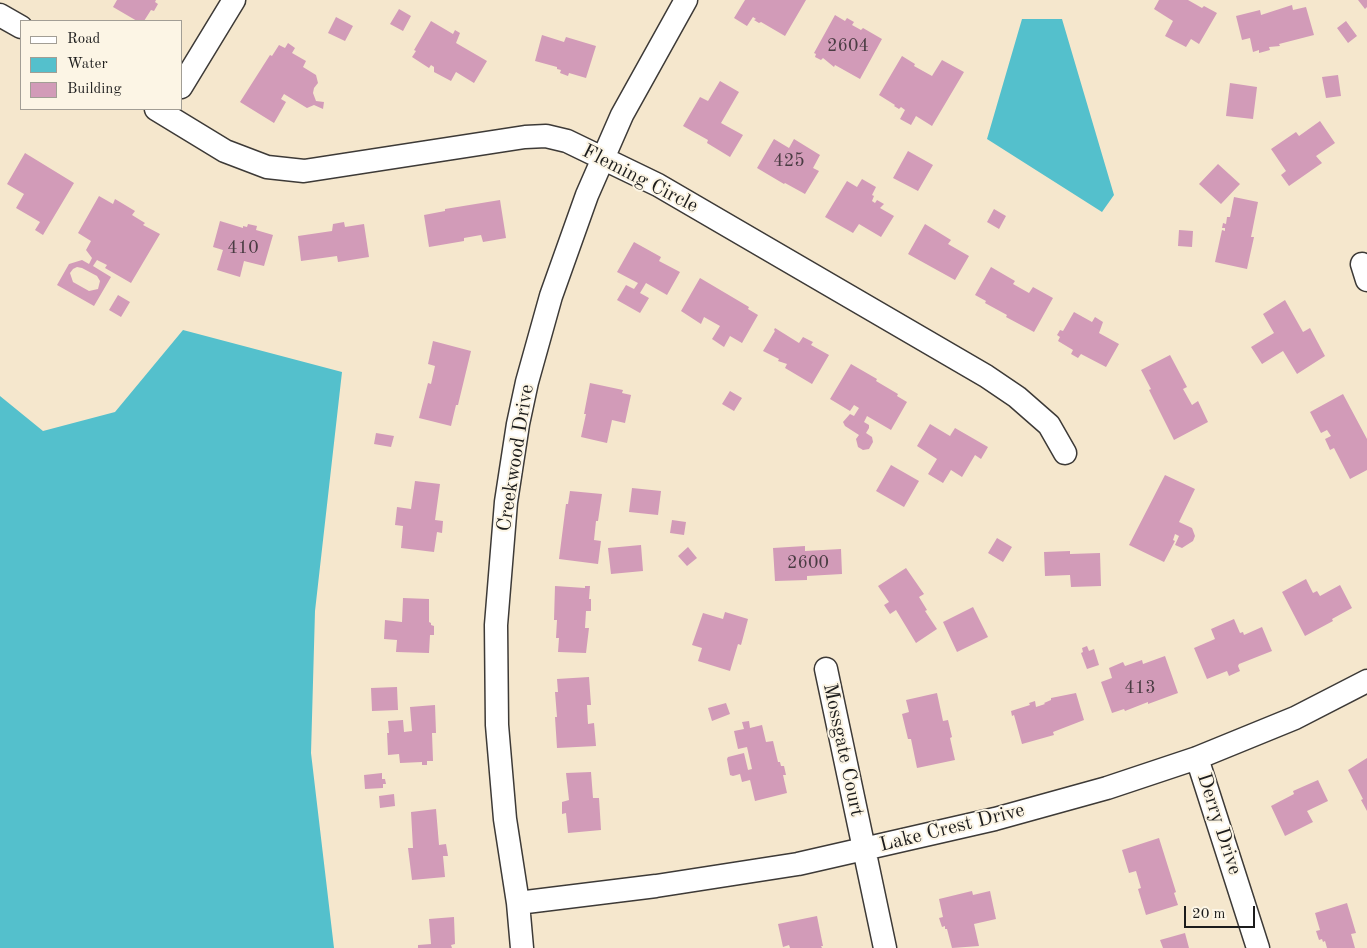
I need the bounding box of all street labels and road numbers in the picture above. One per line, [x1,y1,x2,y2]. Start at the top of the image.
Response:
street label: Fleming Circle [578,139,702,219]
street label: Creekwood Drive [493,383,539,533]
street label: Mossgate Court [817,681,869,819]
street label: Derry Drive [1191,770,1247,878]
street label: Lake Crest Drive [877,798,1027,858]

